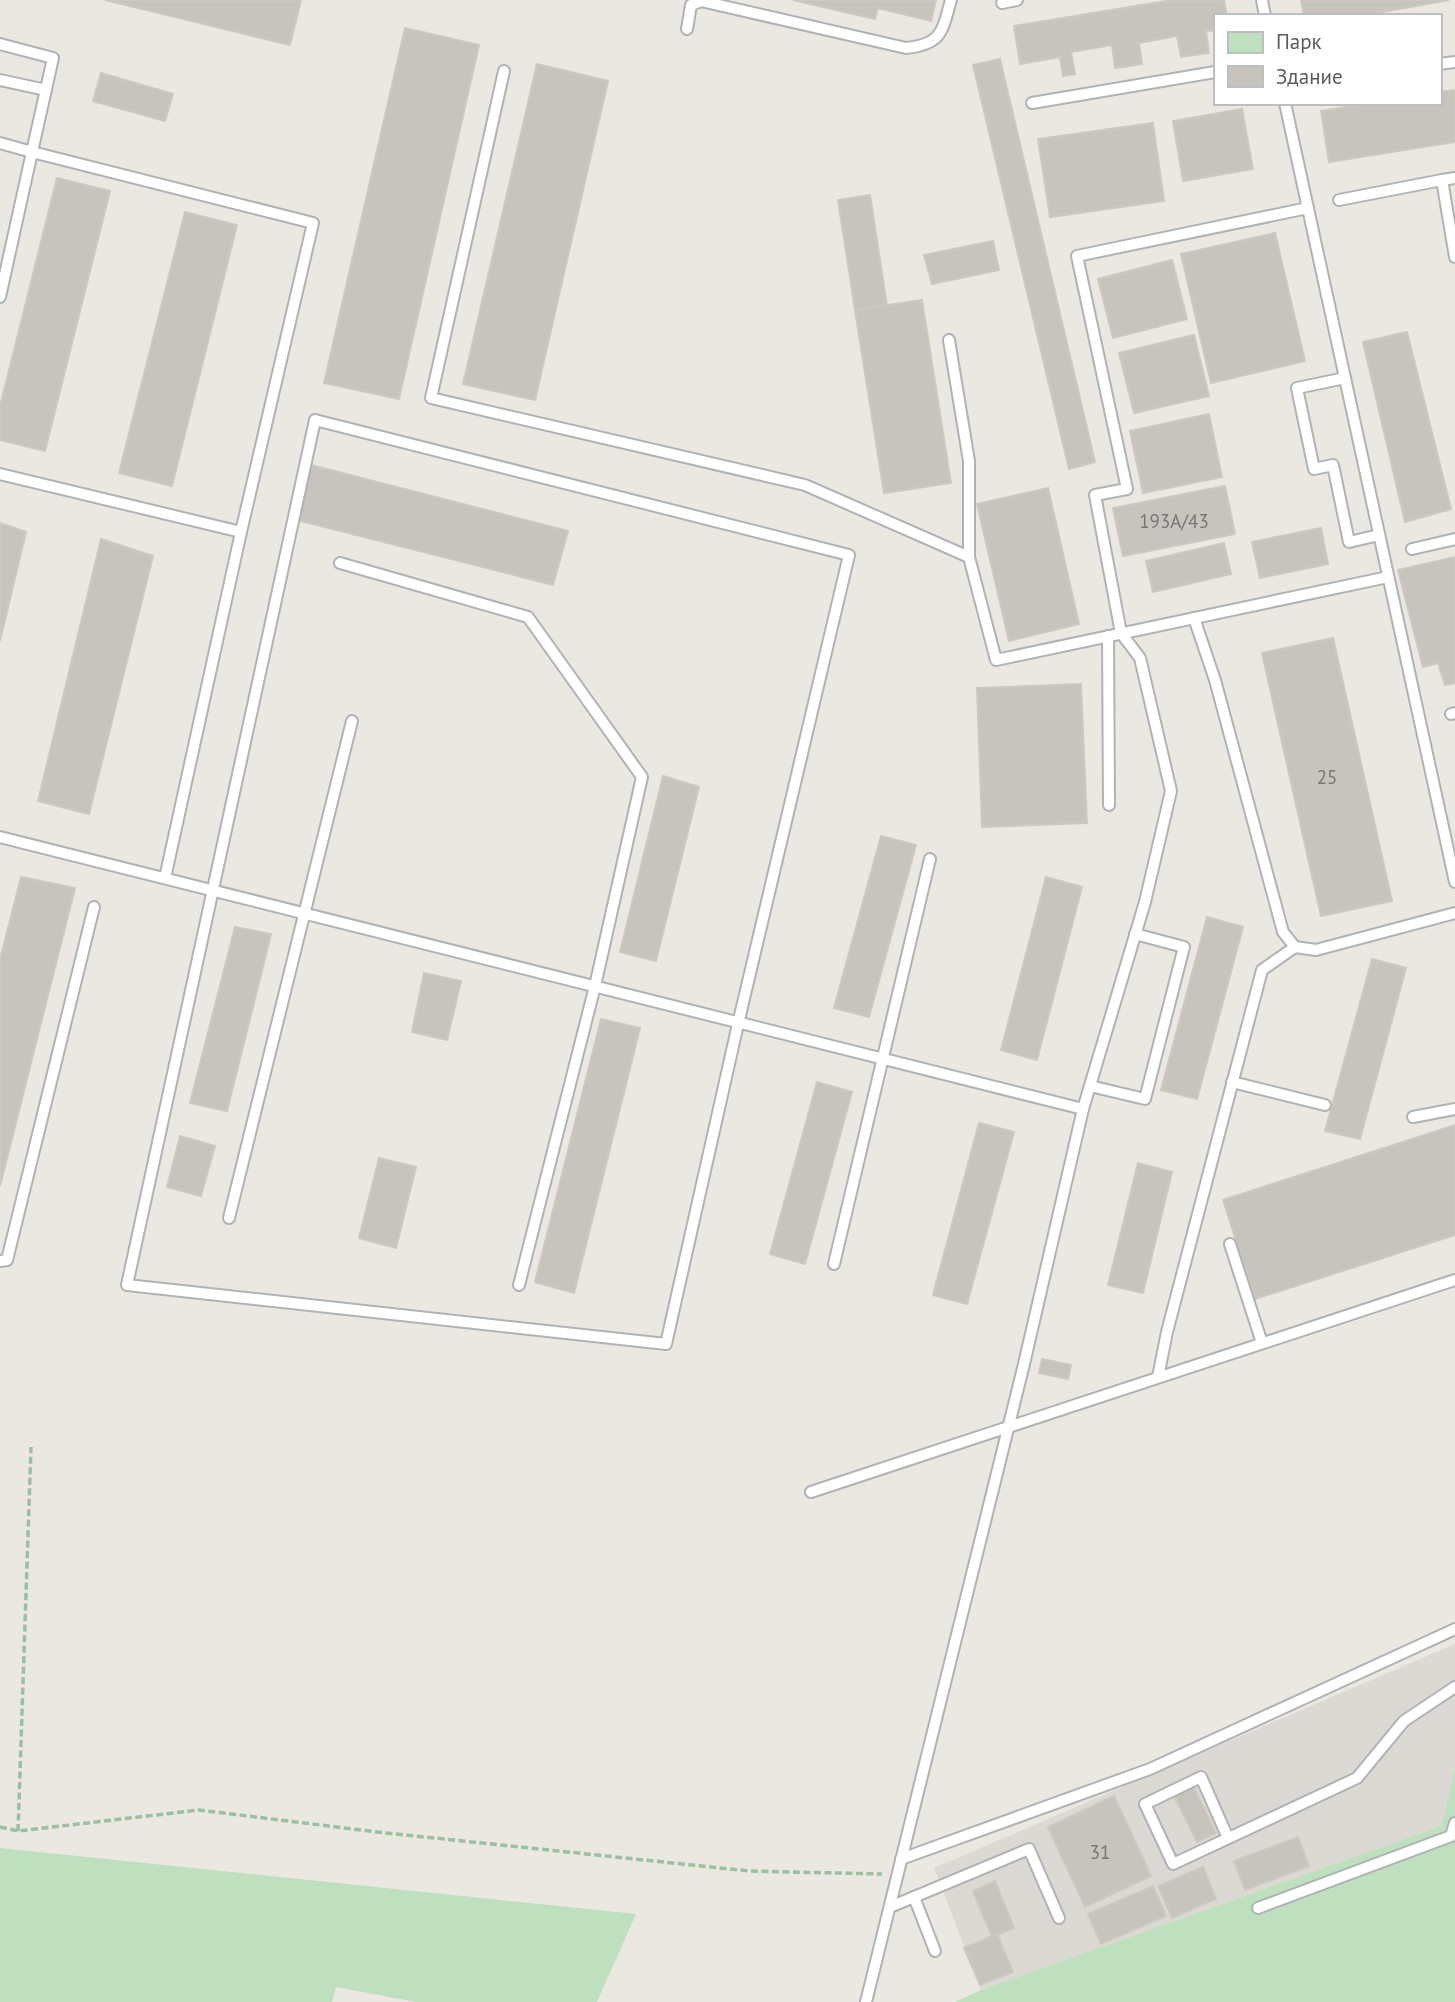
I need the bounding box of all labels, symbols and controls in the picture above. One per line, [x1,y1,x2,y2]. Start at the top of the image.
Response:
legend [1214,14,1441,105]
text: Парк [1276,28,1322,55]
text: Здание [1276,63,1343,90]
house number: 193А/43 [1139,509,1209,533]
house number: 25 [1317,765,1337,789]
house number: 31 [1090,1840,1110,1864]

